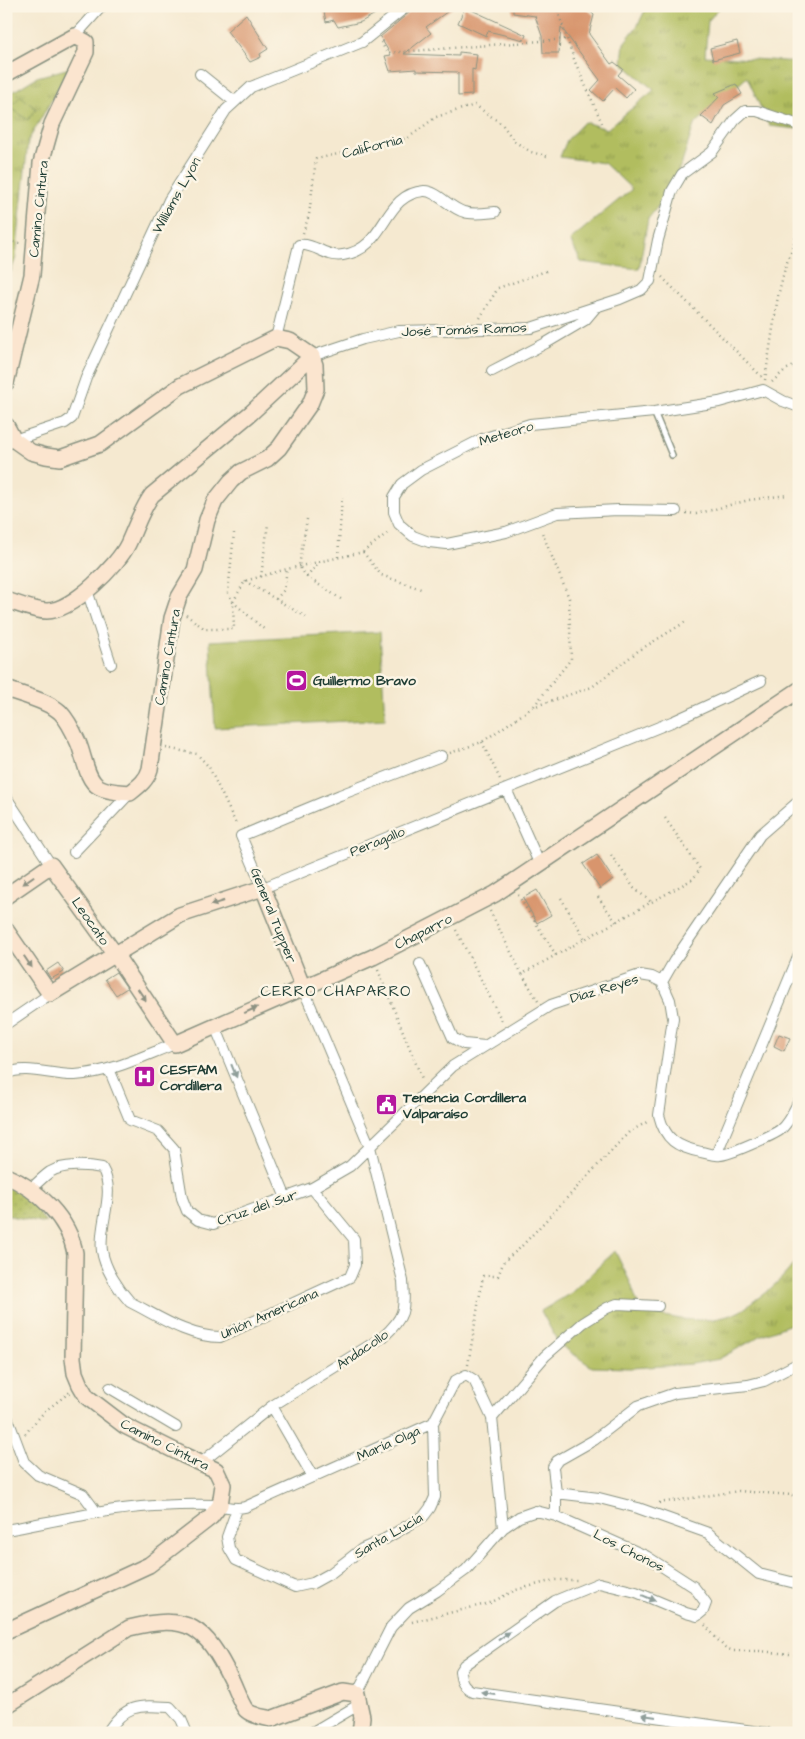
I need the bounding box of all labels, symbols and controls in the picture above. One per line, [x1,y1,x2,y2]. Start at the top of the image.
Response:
street label: California [340,130,405,164]
street label: Williams Lyon [148,154,206,237]
street label: Camino Cintura [24,160,54,258]
street label: José Tomás Ramos [401,318,527,342]
street label: Meteoro [477,416,536,452]
street label: Camino Cintura [150,608,186,707]
sports icon: Guillermo Bravo [285,668,309,692]
place label: Guillermo Bravo [313,671,416,691]
street label: Peragallo [347,822,408,862]
street label: General Tupper [245,865,301,966]
one-way arrow [22,875,35,885]
street label: Leocato [66,893,114,950]
one-way arrow [209,900,224,907]
street label: Chaparro [391,909,456,955]
one-way arrow [23,955,33,969]
street label: Díaz Reyes [568,969,641,1009]
district label: CERRO CHAPARRO [261,981,411,1002]
one-way arrow [137,988,147,1002]
one-way arrow [244,1006,258,1014]
place label: CESFAM Cordillera [160,1060,223,1096]
one-way arrow [230,1064,238,1078]
hospital icon: CESFAM Cordillera [132,1065,156,1089]
place label: Tenencia Cordillera Valparaíso [402,1088,527,1124]
public building icon: Tenencia Cordillera Valparaíso [375,1093,399,1117]
street label: Cruz del Sur [215,1185,300,1231]
street label: Unión Americana [217,1283,321,1344]
street label: Andacollo [332,1325,393,1375]
street label: Camino Cintura [117,1414,212,1476]
street label: María Olga [354,1421,423,1467]
street label: Santa Lucía [350,1508,427,1564]
street label: Los Chonos [590,1525,667,1577]
one-way arrow [642,1594,656,1602]
one-way arrow [497,1631,511,1641]
one-way arrow [480,1689,496,1697]
one-way arrow [641,1712,657,1720]

